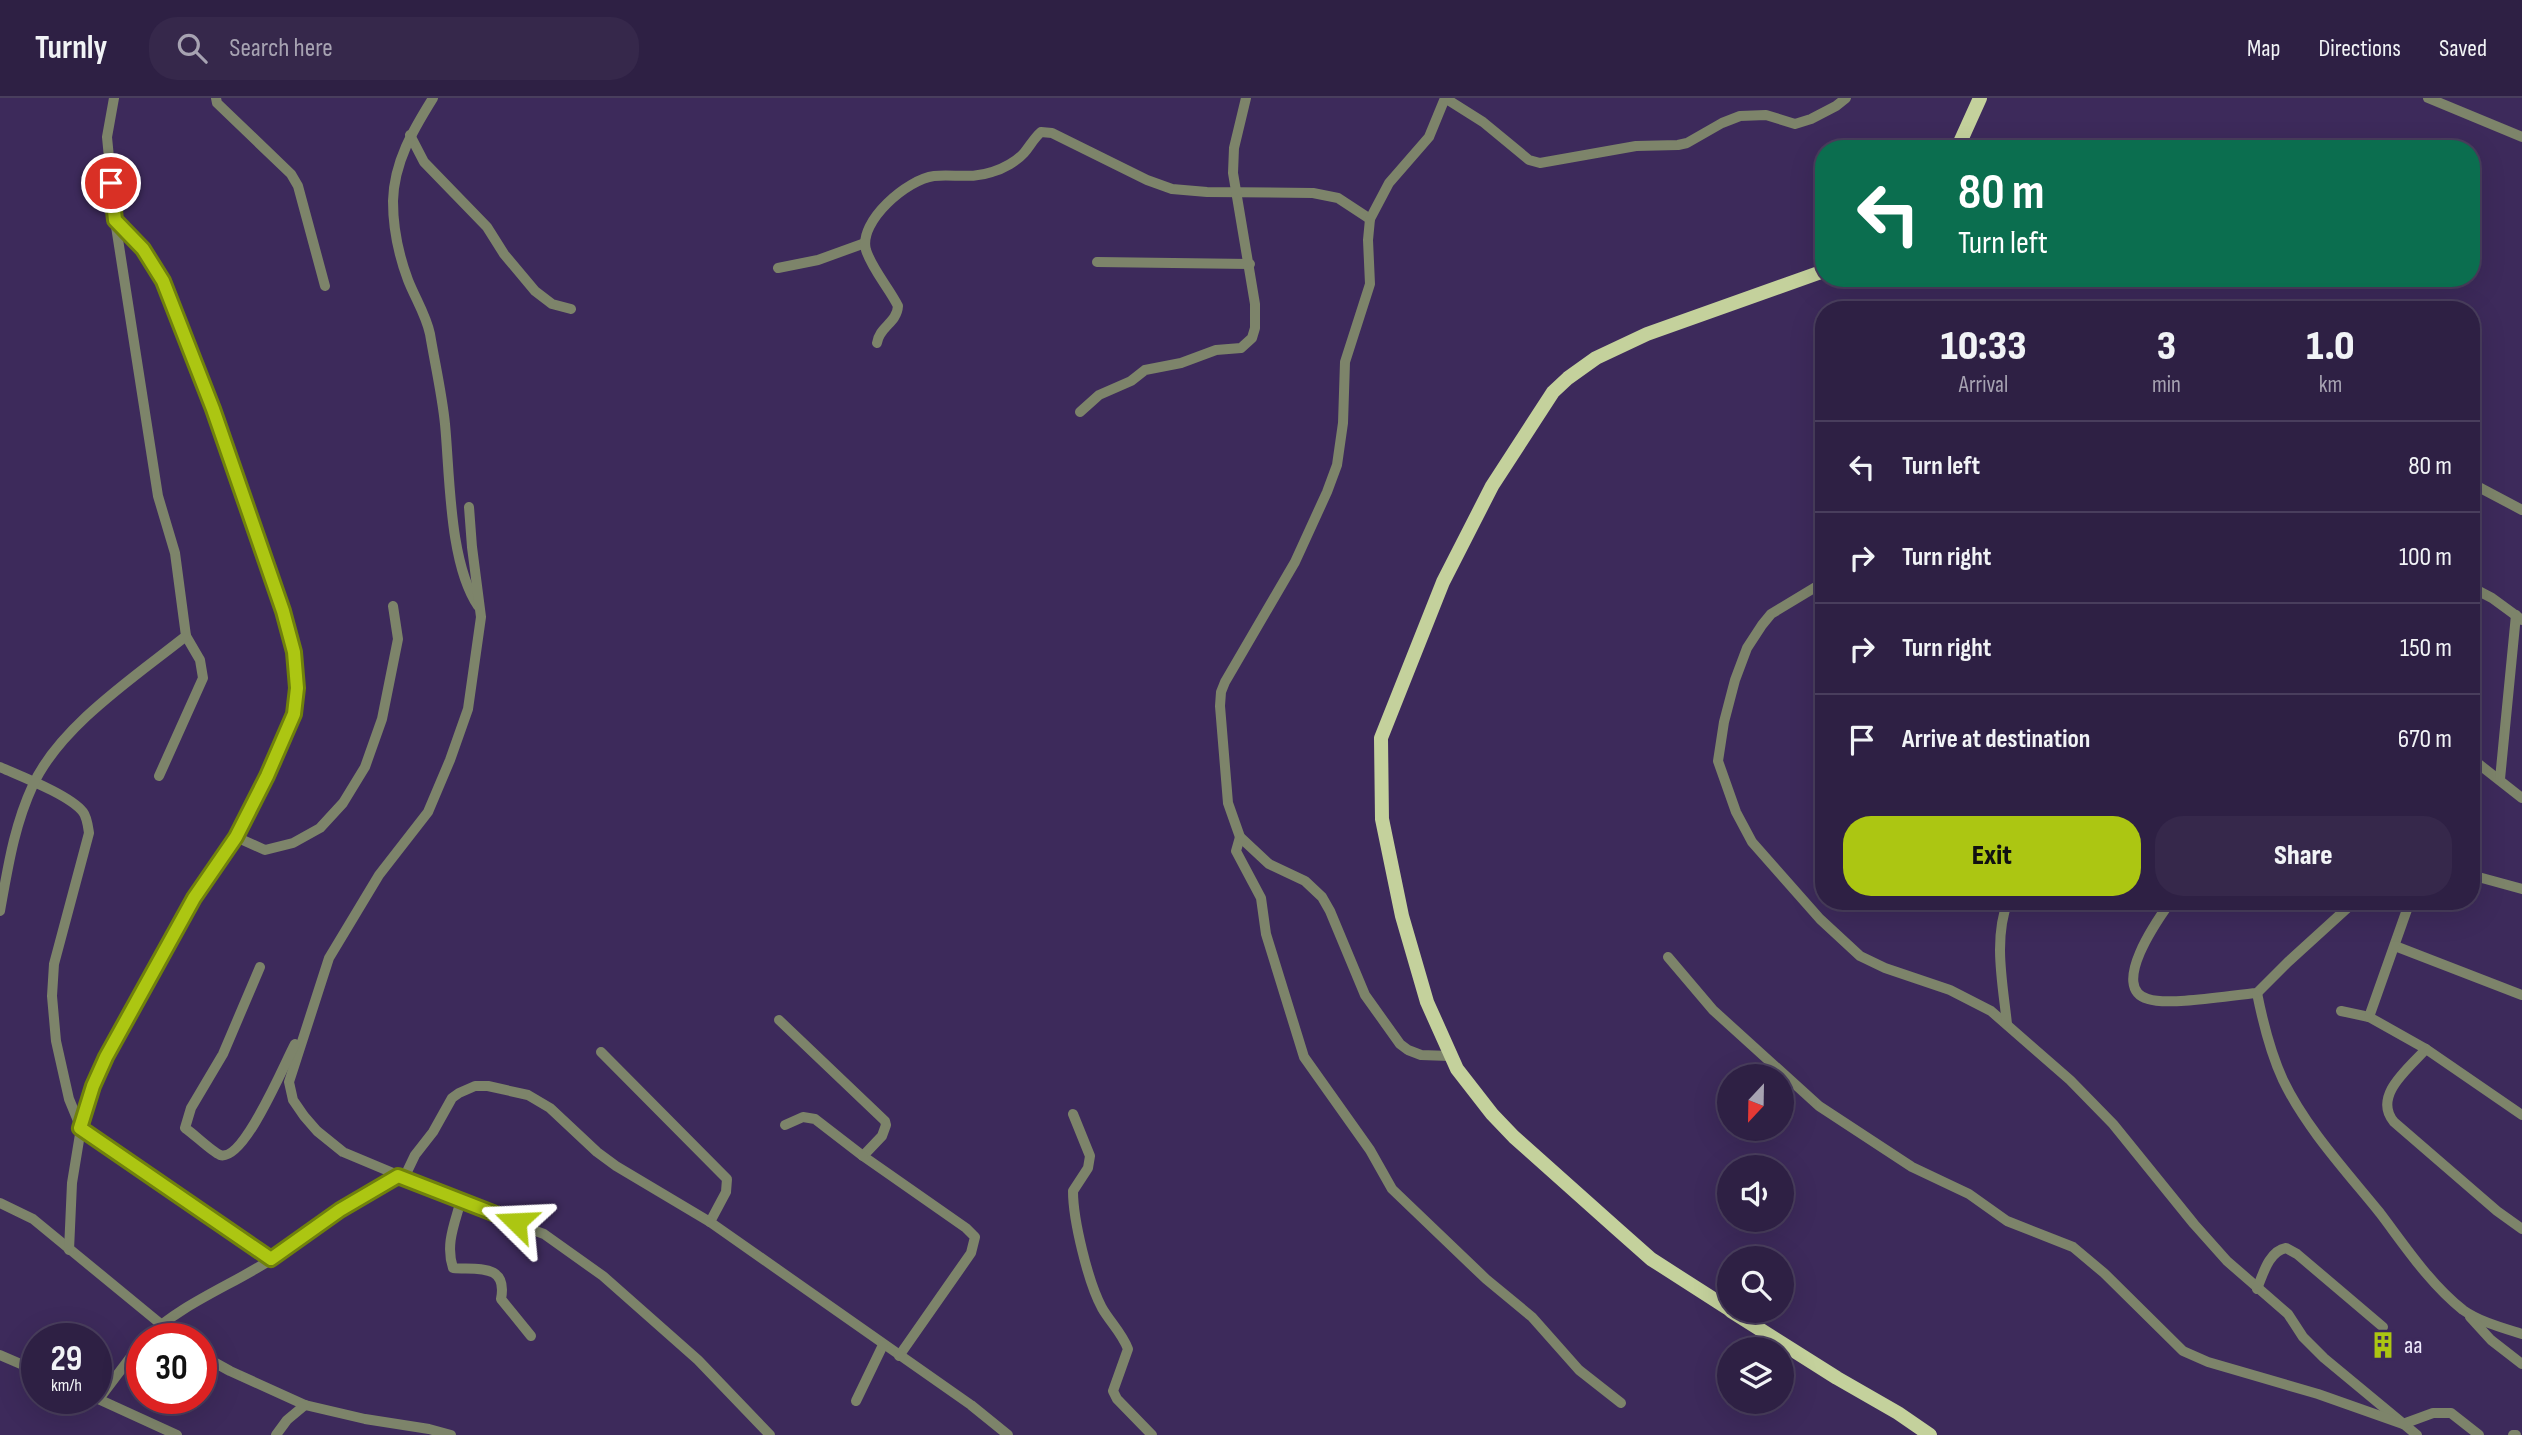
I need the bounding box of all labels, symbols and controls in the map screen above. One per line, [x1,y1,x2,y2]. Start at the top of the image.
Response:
search box [149,17,639,80]
text: Turnly [35,28,107,68]
icon: search [173,29,211,67]
text: Search here [229,33,333,64]
text: Map [2247,34,2280,63]
text: Directions [2318,34,2401,63]
text: Saved [2439,34,2487,63]
pin [81,153,141,213]
icon: arrive [92,164,130,202]
text: 80 m [1958,164,2045,223]
icon: left [1843,168,1934,259]
text: Turn left [1958,224,2048,263]
text: 10:33 [1940,321,2027,372]
text: 3 [2157,321,2176,372]
text: 1.0 [2306,321,2355,372]
text: Arrival [1959,371,2008,399]
text: min [2152,371,2181,399]
text: km [2319,371,2342,399]
icon: left [1843,448,1881,486]
text: Turn left [1902,451,1980,482]
text: 80 m [2408,451,2452,482]
icon: right [1843,539,1881,577]
text: Turn right [1902,542,1991,573]
text: 100 m [2399,542,2452,573]
icon: right [1843,630,1881,668]
text: Turn right [1902,633,1991,664]
text: 150 m [2400,633,2452,664]
icon: arrive [1843,721,1881,759]
text: Arrive at destination [1902,724,2090,755]
text: 670 m [2398,724,2452,755]
button: Exit [1843,816,2141,896]
button: Share [2155,816,2452,896]
north arrow [1717,1064,1794,1141]
map controls [1717,1064,1794,1414]
button: sound [1717,1155,1794,1232]
position arrow [479,1185,553,1259]
button: search [1717,1246,1794,1323]
speed limit sign: 30 [126,1323,217,1414]
building icon: aa [2368,1330,2398,1360]
place label: aa [2404,1331,2422,1360]
button: layers [1717,1337,1794,1414]
text: 29 [51,1338,82,1381]
text: km/h [51,1375,82,1396]

